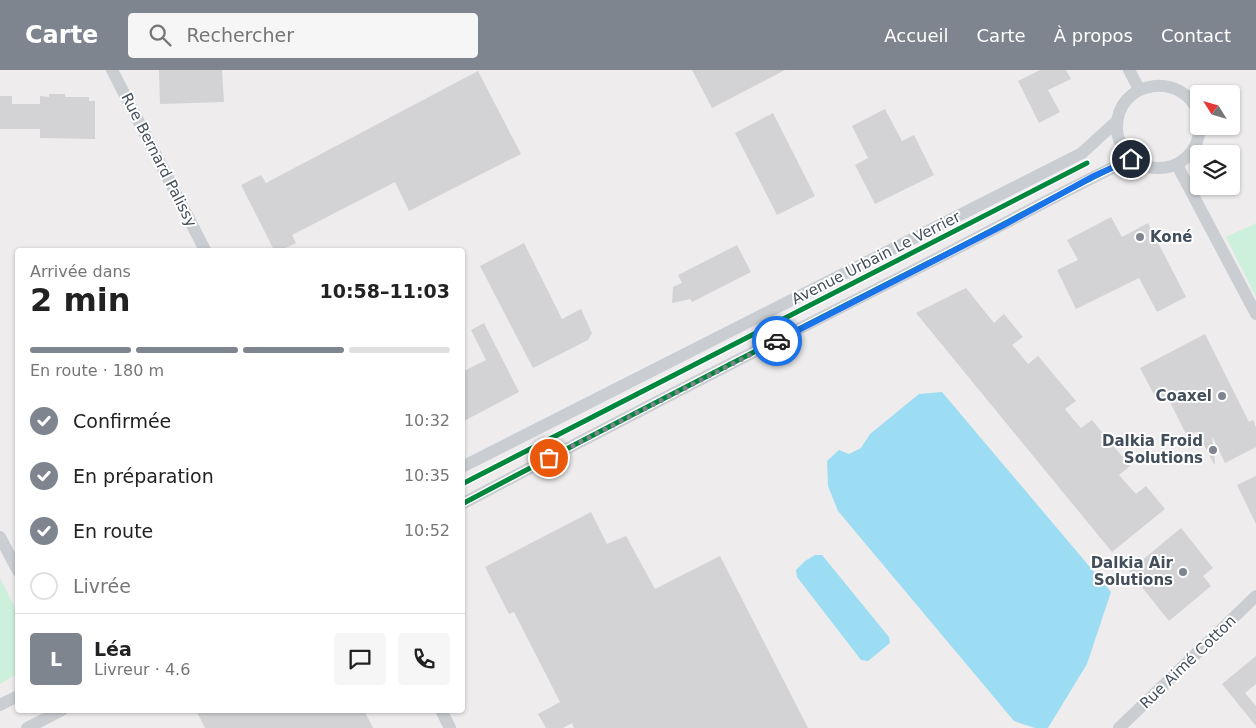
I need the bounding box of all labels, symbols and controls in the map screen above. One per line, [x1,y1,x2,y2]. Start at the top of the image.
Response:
search box [128,13,478,58]
text: Carte [25,21,98,49]
icon: search [146,21,174,49]
text: Rechercher [186,24,294,46]
text: Accueil [884,25,949,46]
text: Carte [977,25,1026,46]
text: À propos [1054,25,1133,46]
text: Contact [1161,25,1231,46]
north arrow [1190,85,1240,135]
map controls [1190,85,1240,195]
street label: Rue Bernard Palissy [117,90,201,230]
pin [1110,138,1152,180]
icon: home [1117,145,1145,173]
button: layers [1190,145,1240,195]
street label: Avenue Urbain Le Verrier [789,207,964,308]
place label: Koné [1150,228,1193,246]
marker: Koné [1134,231,1146,243]
text: Arrivée dans [30,262,131,281]
text: 10:58–11:03 [320,280,450,302]
text: 2 min [30,281,131,319]
courier [752,316,802,366]
icon: car [763,327,791,355]
text: En route · 180 m [30,361,164,380]
place label: Coaxel [1156,387,1212,405]
marker: Coaxel [1216,390,1228,402]
icon: check [30,407,58,435]
text: Confirmée [73,410,171,432]
text: 10:32 [404,411,450,430]
place label: Dalkia Froid Solutions [1102,432,1203,467]
pin [528,437,570,479]
icon: bag [535,444,563,472]
marker: Dalkia Froid Solutions [1207,444,1219,456]
icon: check [30,462,58,490]
text: En préparation [73,465,214,487]
text: 10:35 [404,466,450,485]
icon: check [30,517,58,545]
text: En route [73,520,153,542]
text: 10:52 [404,521,450,540]
place label: Dalkia Air Solutions [1091,554,1174,589]
marker: Dalkia Air Solutions [1177,566,1189,578]
text: Livrée [73,575,131,597]
street label: Rue Aimé Cotton [1136,612,1240,712]
button: chat [334,633,386,685]
button: phone [398,633,450,685]
text: Léa [94,638,132,660]
text: L [50,648,62,670]
text: Livreur · 4.6 [94,660,190,679]

